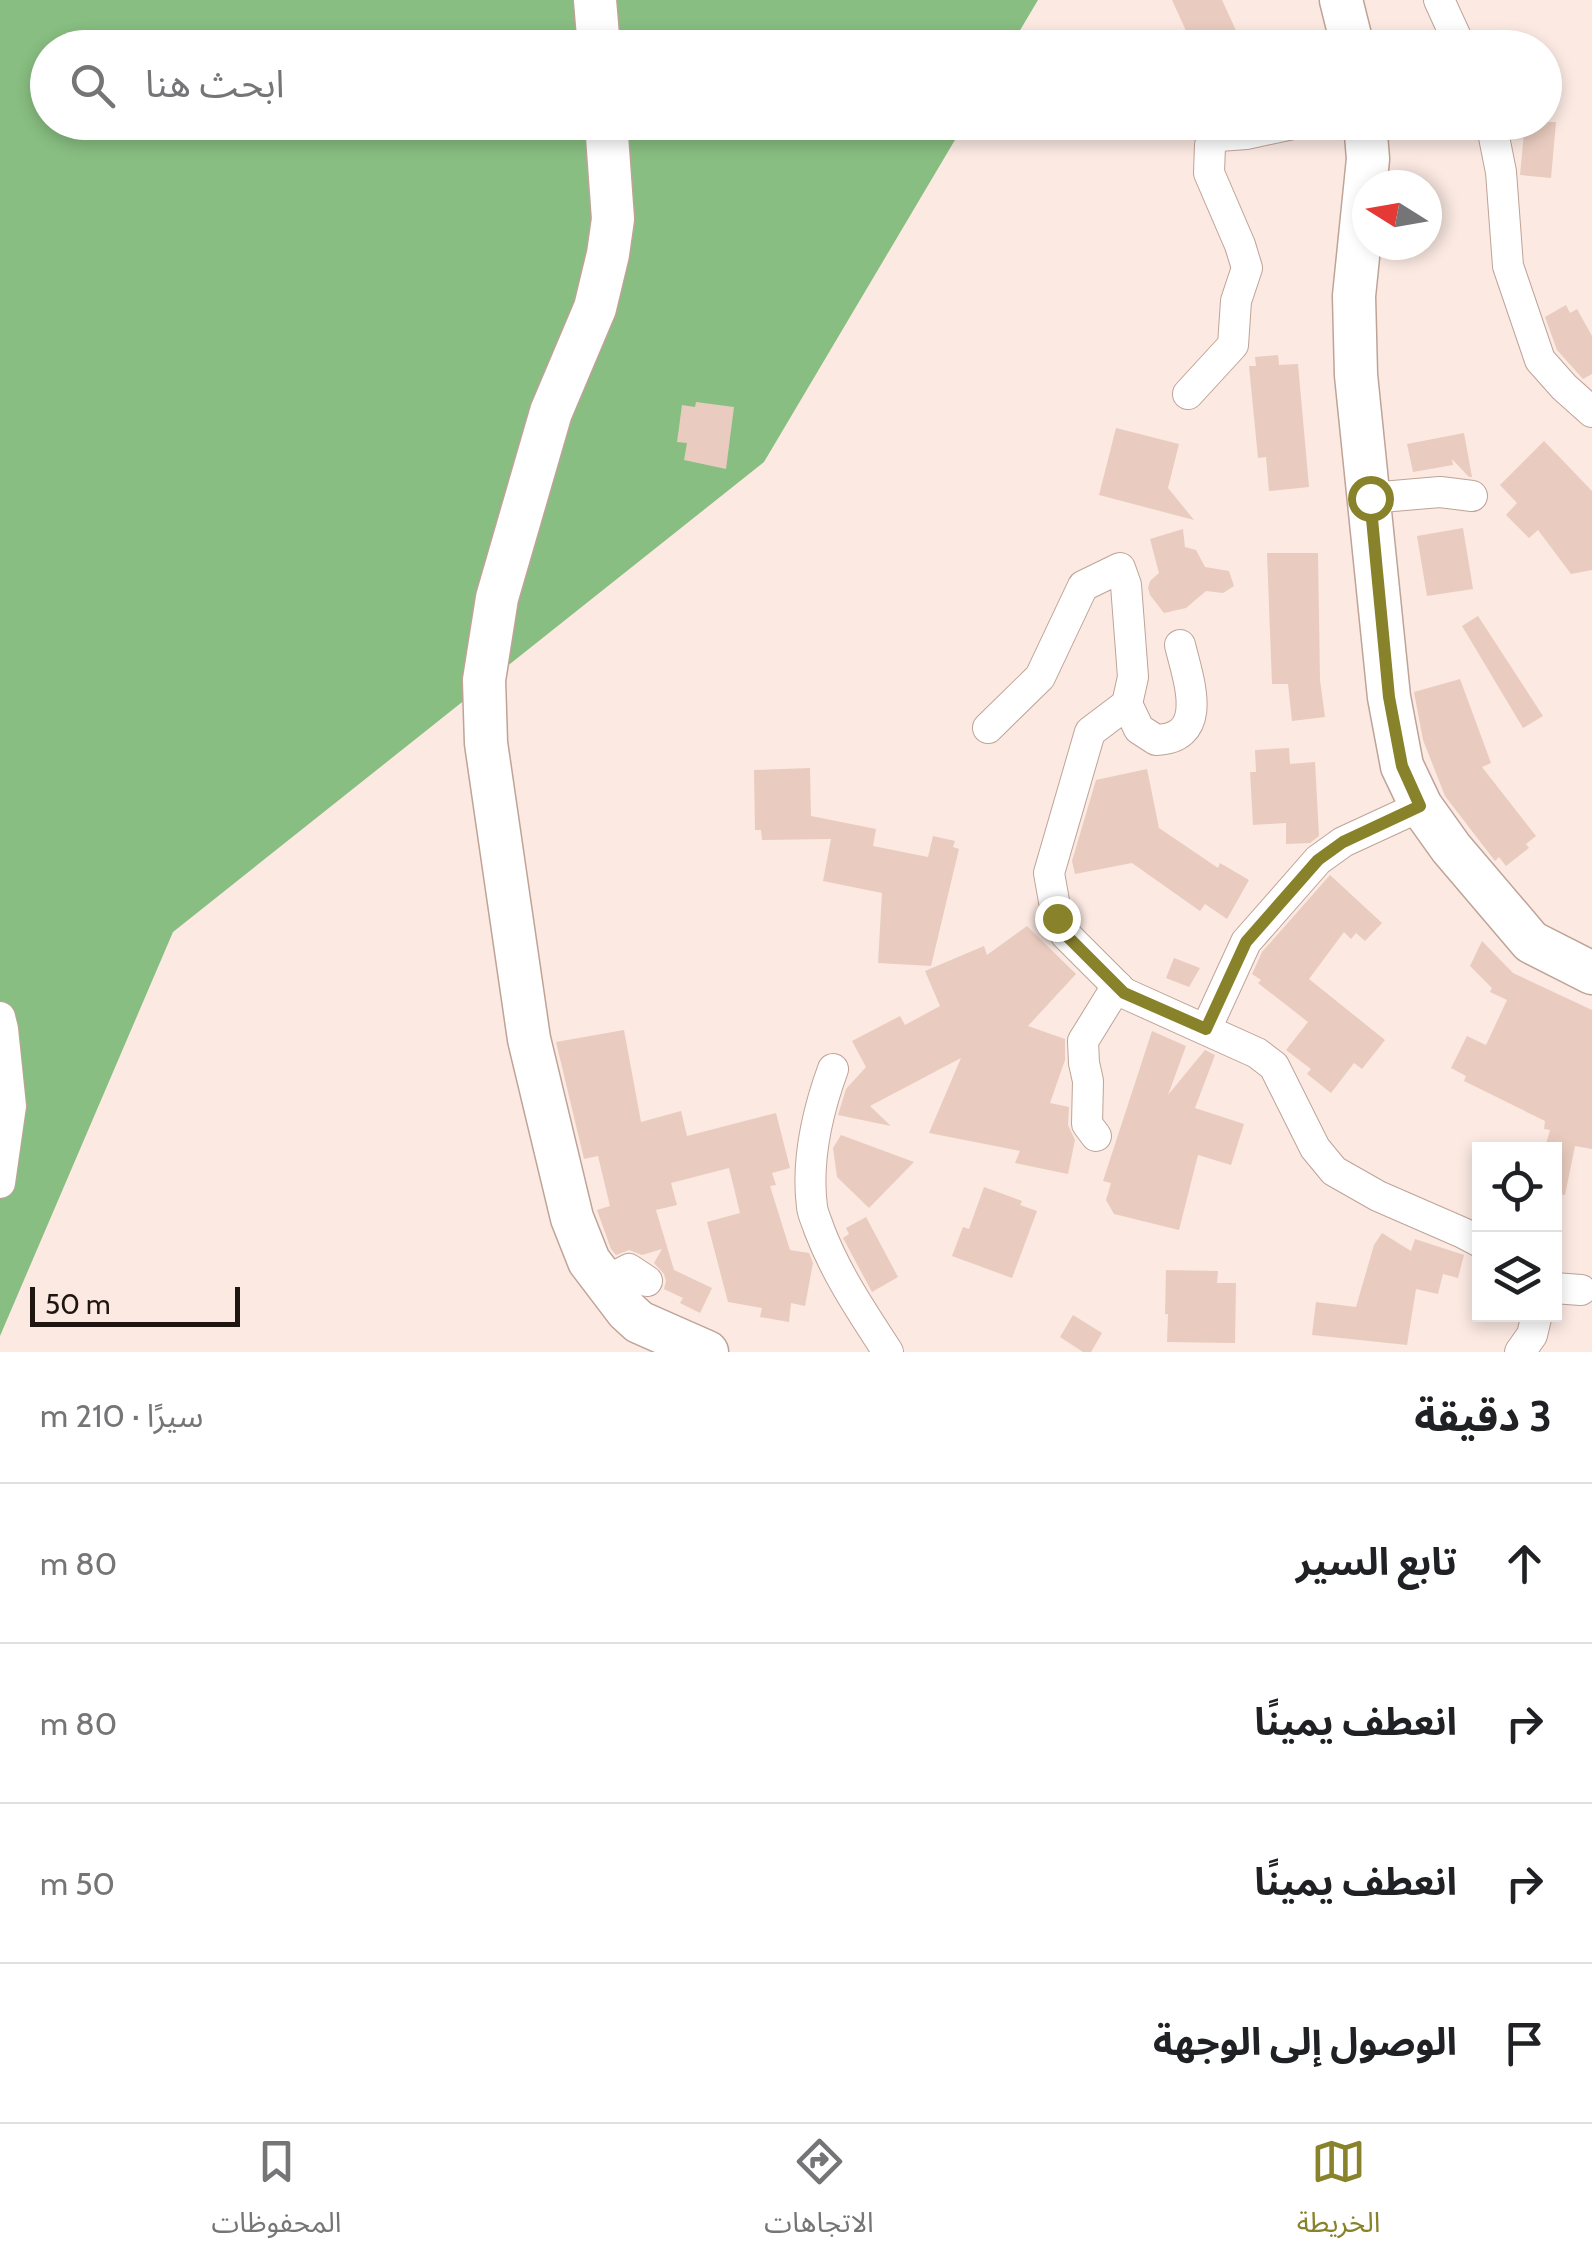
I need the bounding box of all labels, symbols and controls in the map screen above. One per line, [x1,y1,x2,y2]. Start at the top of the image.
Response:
search box [30,30,1562,140]
icon: search [65,58,120,113]
text: ابحث هنا [145,60,284,107]
north arrow [1352,170,1442,260]
route start [1348,476,1394,522]
route end [1035,896,1081,942]
map controls [1472,1142,1562,1322]
button: locate [1472,1142,1562,1232]
button: layers [1472,1232,1562,1322]
scale bar [30,1282,240,1326]
text: 50 m [45,1287,111,1321]
text: 3 دقيقة [1414,1390,1552,1442]
text: سيرًا · 210 m [40,1396,203,1435]
icon: ahead [1497,1536,1552,1591]
text: تابع السير [1296,1538,1457,1585]
text: 80 m [40,1544,117,1583]
icon: right [1497,1696,1552,1751]
text: انعطف يمينًا [1254,1698,1457,1745]
text: 80 m [40,1704,117,1743]
icon: right [1497,1856,1552,1911]
text: انعطف يمينًا [1254,1858,1457,1905]
text: 50 m [40,1864,115,1903]
icon: arrive [1497,2016,1552,2071]
text: الوصول إلى الوجهة [1153,2018,1457,2065]
tab: المحفوظات [211,2134,341,2253]
tab: الاتجاهات [764,2134,874,2253]
tab: الخريطة [1297,2134,1381,2253]

